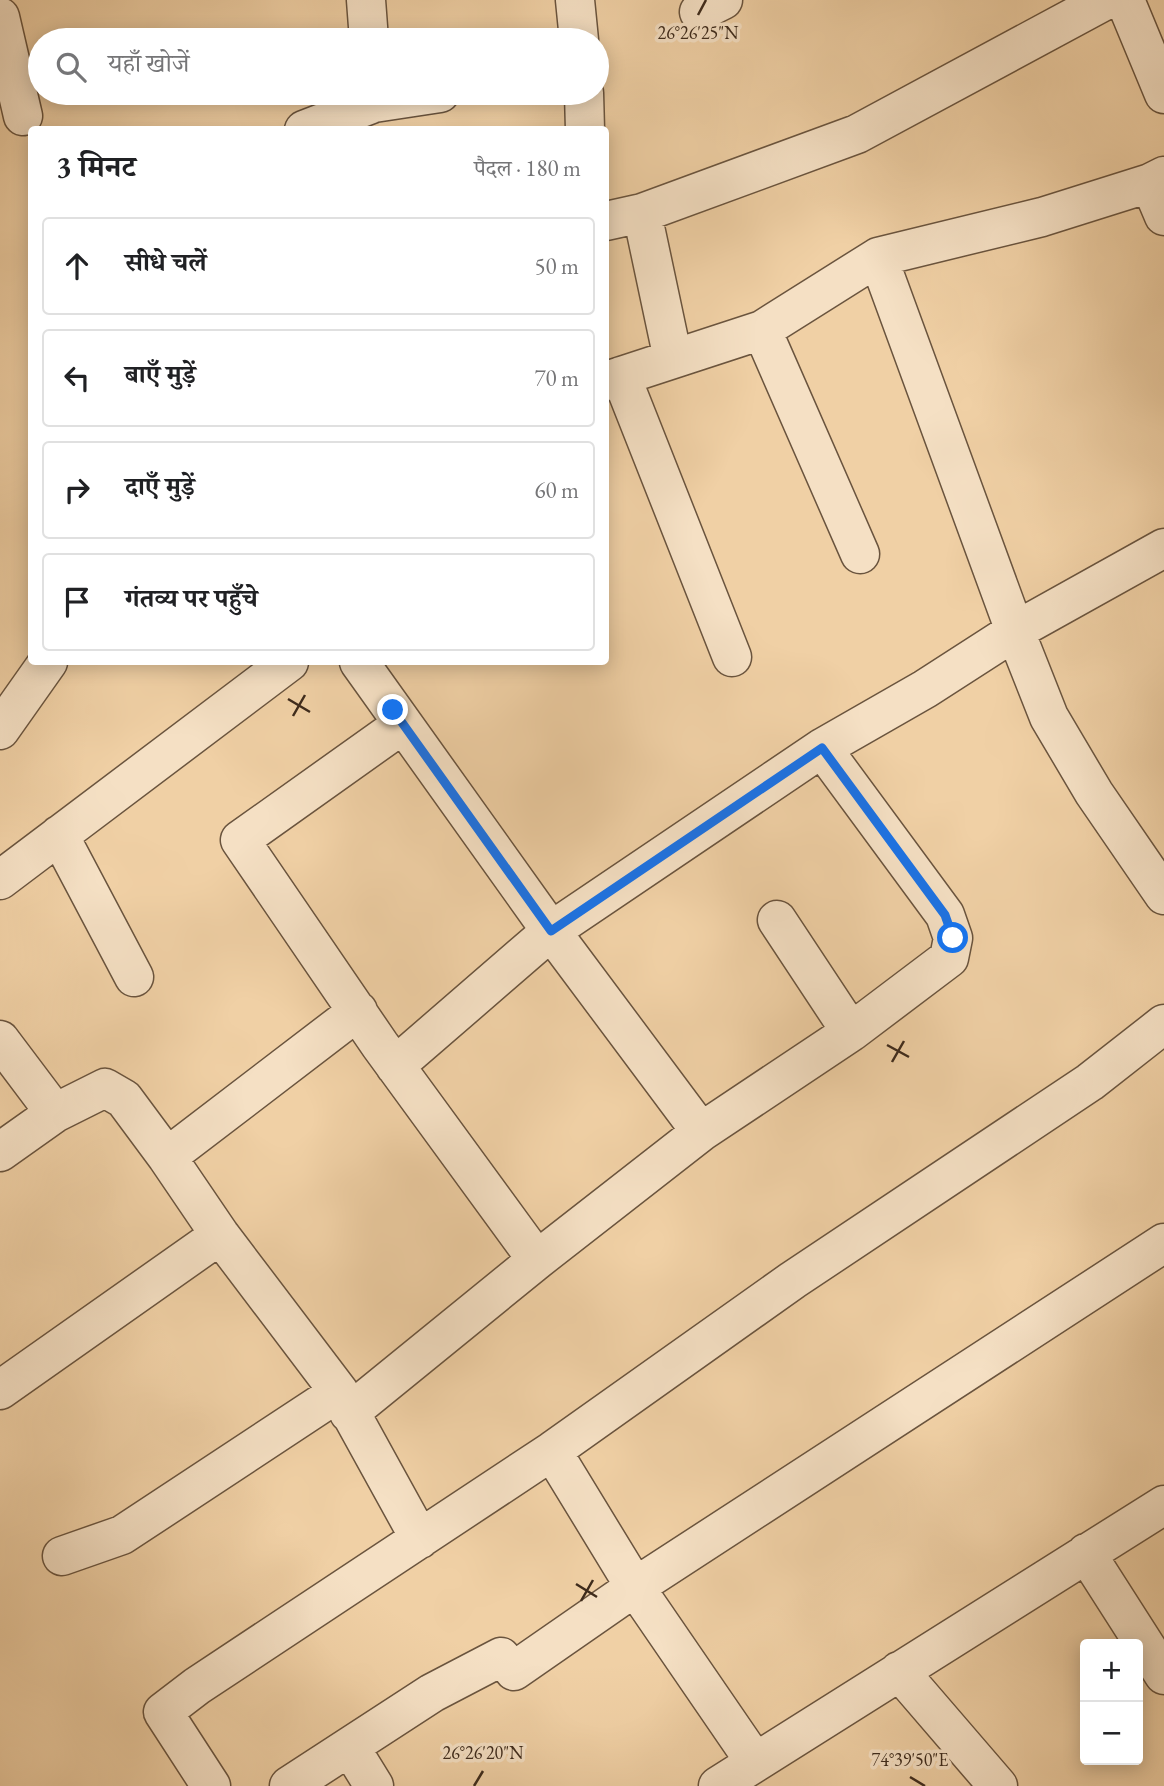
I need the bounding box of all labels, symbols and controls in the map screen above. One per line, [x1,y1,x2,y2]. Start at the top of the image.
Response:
text: 26°26'25"N [658,21,739,44]
search box [28,28,609,105]
text: यहाँ खोजें [108,46,189,80]
icon: search [52,48,90,86]
text: 3 मिनट [56,147,136,186]
text: पैदल · 180 m [474,153,581,183]
text: सीधे चलें [125,245,207,279]
icon: ahead [58,247,96,285]
text: 50 m [534,251,579,281]
text: बाएँ मुड़ें [125,357,196,391]
icon: left [58,359,96,397]
text: 70 m [534,363,579,393]
text: दाएँ मुड़ें [125,469,195,503]
icon: right [58,471,96,509]
text: 60 m [534,475,579,505]
text: गंतव्य पर पहुँचे [125,581,258,615]
icon: arrive [58,583,96,621]
route end [377,694,408,725]
route start [937,922,968,953]
map controls [1080,1639,1143,1765]
button: + [1080,1639,1143,1702]
button: − [1080,1702,1143,1765]
text: 26°26'20"N [443,1741,524,1764]
text: 74°39'50"E [872,1748,948,1771]

